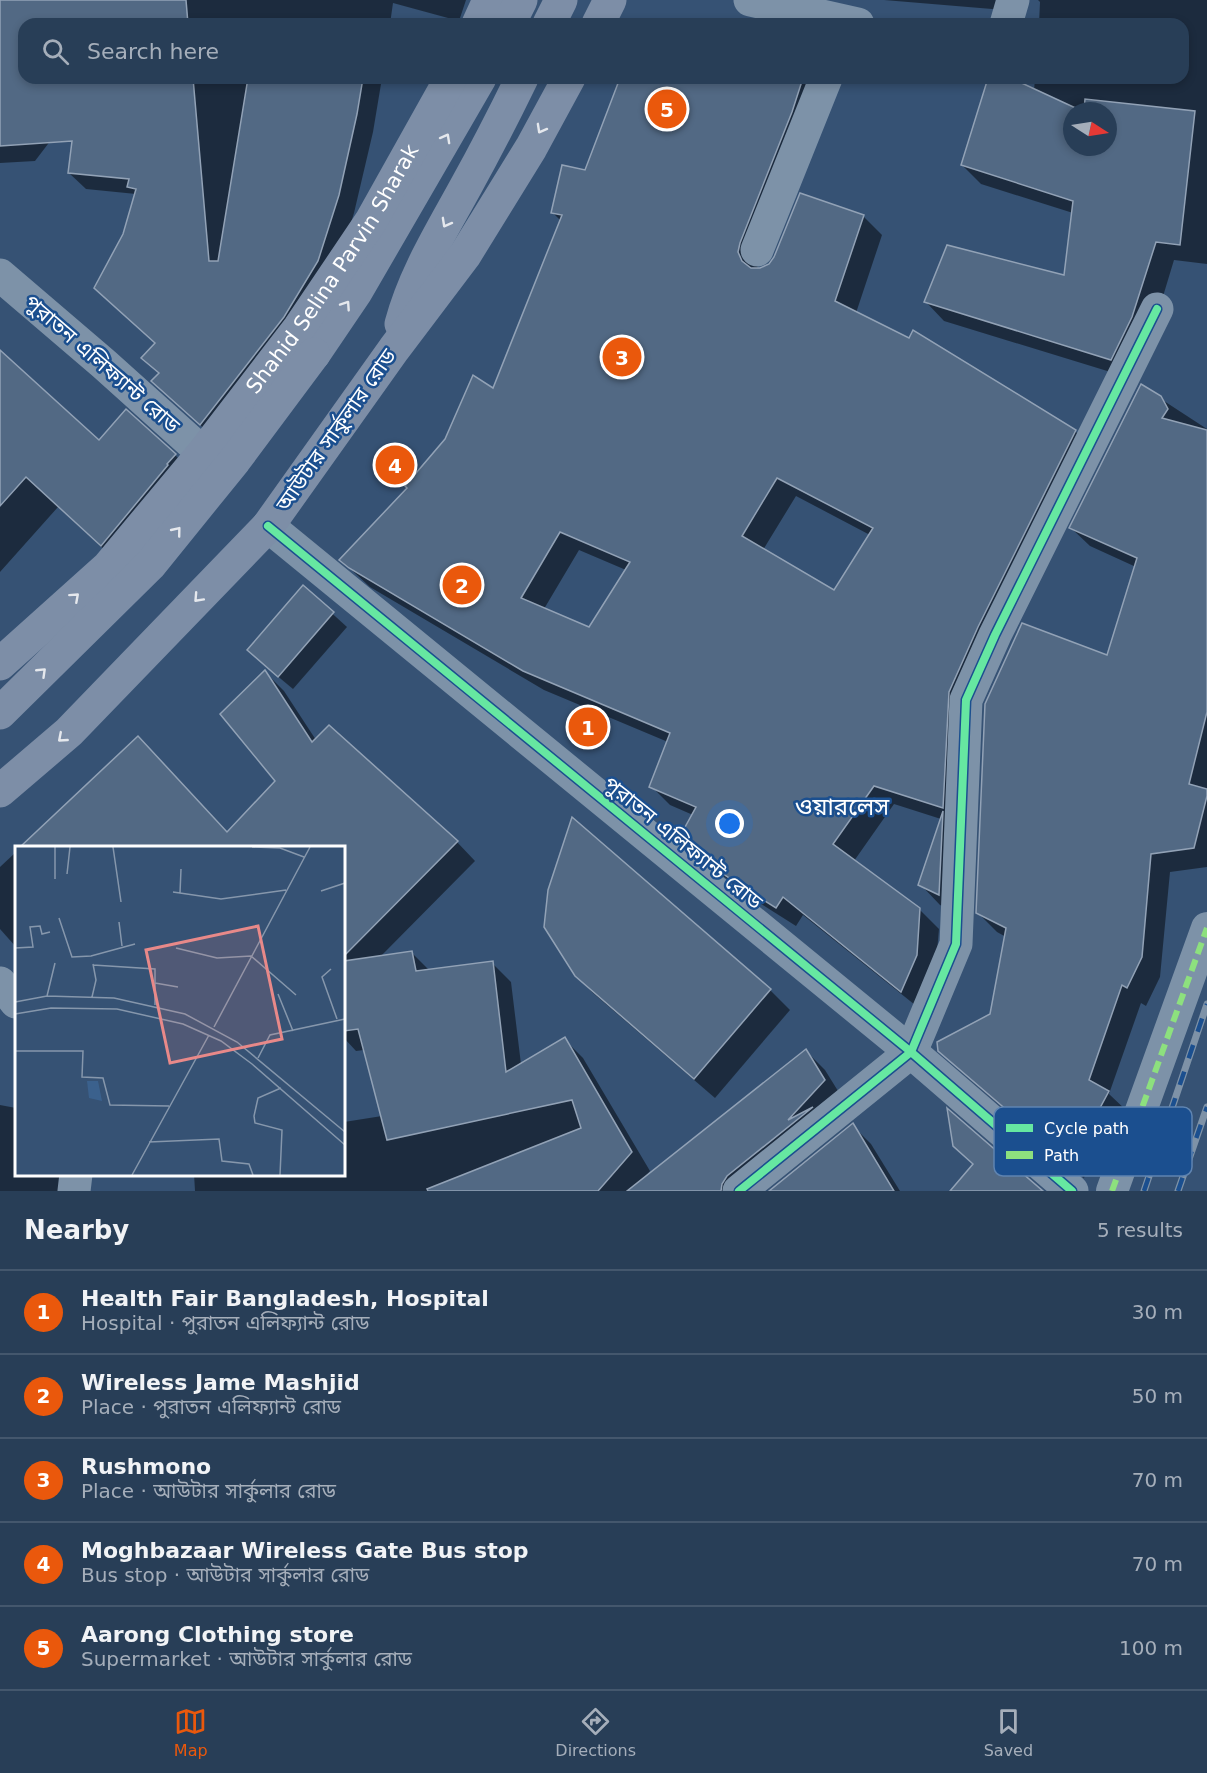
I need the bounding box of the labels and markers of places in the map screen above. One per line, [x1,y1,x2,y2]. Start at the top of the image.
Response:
pin: 5 [648,86,686,132]
pin: 3 [602,334,642,380]
pin: 4 [376,442,414,488]
pin: 2 [442,562,482,608]
pin: 1 [568,704,608,750]

